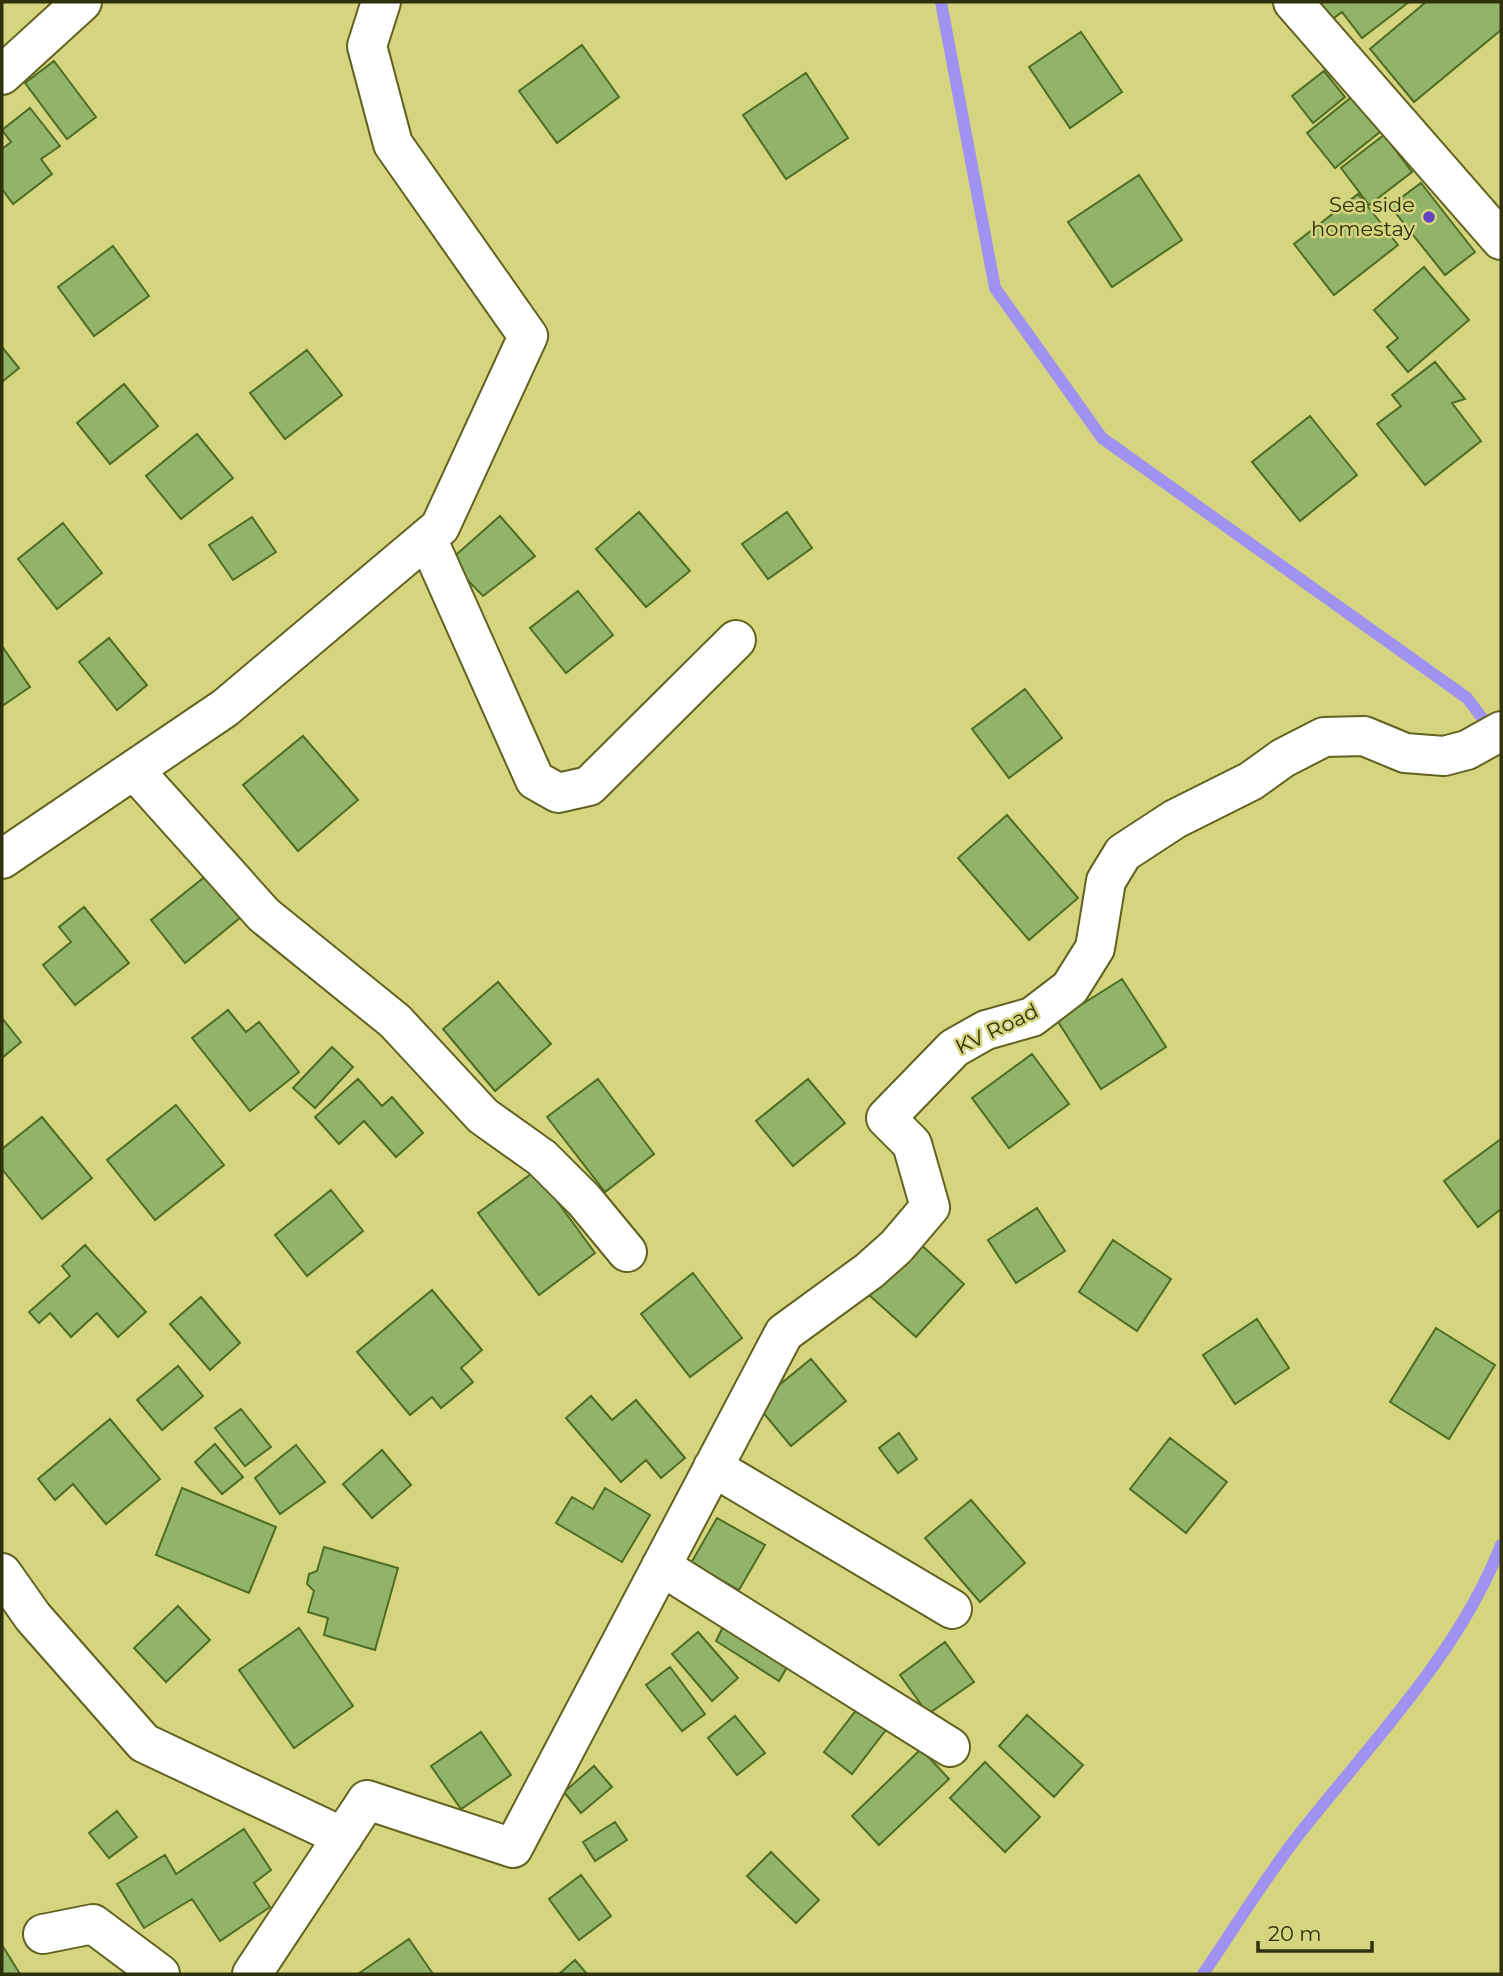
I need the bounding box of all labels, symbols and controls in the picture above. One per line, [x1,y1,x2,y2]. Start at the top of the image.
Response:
place label: Sea side homestay [1311,192,1416,241]
marker: Sea side homestay [1421,209,1437,225]
street label: KV Road [951,998,1042,1059]
scale bar [1258,1910,1372,1954]
text: 20 m [1268,1921,1322,1946]

